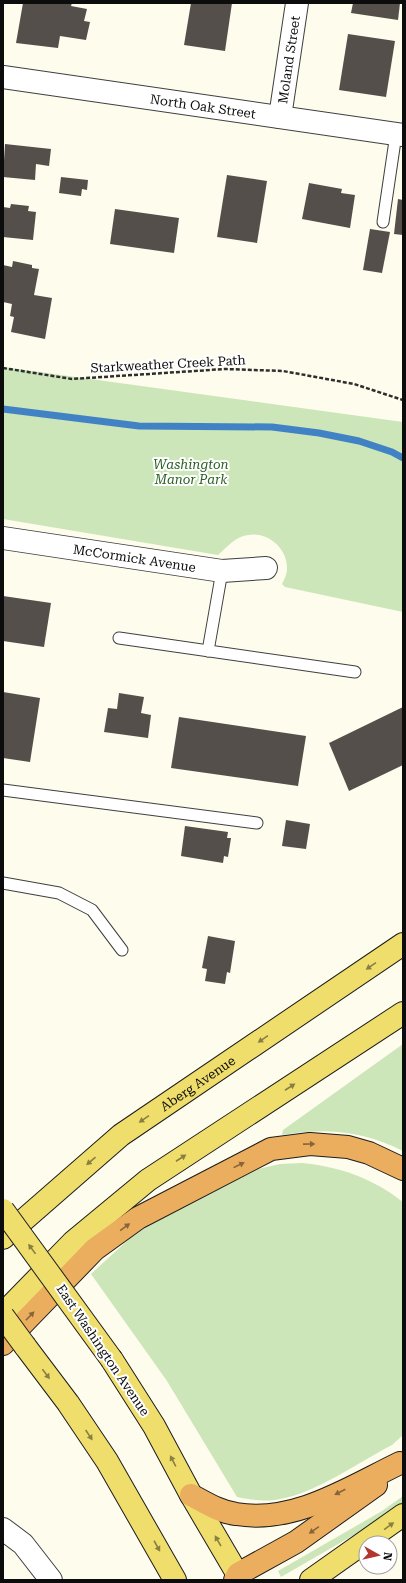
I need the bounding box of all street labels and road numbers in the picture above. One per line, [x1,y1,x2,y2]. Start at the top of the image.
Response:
street label: Moland Street [275,15,303,105]
street label: North Oak Street [149,91,257,121]
street label: Starkweather Creek Path [90,352,247,376]
street label: McCormick Avenue [72,541,197,574]
street label: Aberg Avenue [157,1053,238,1114]
street label: East Washington Avenue [53,1282,153,1418]

